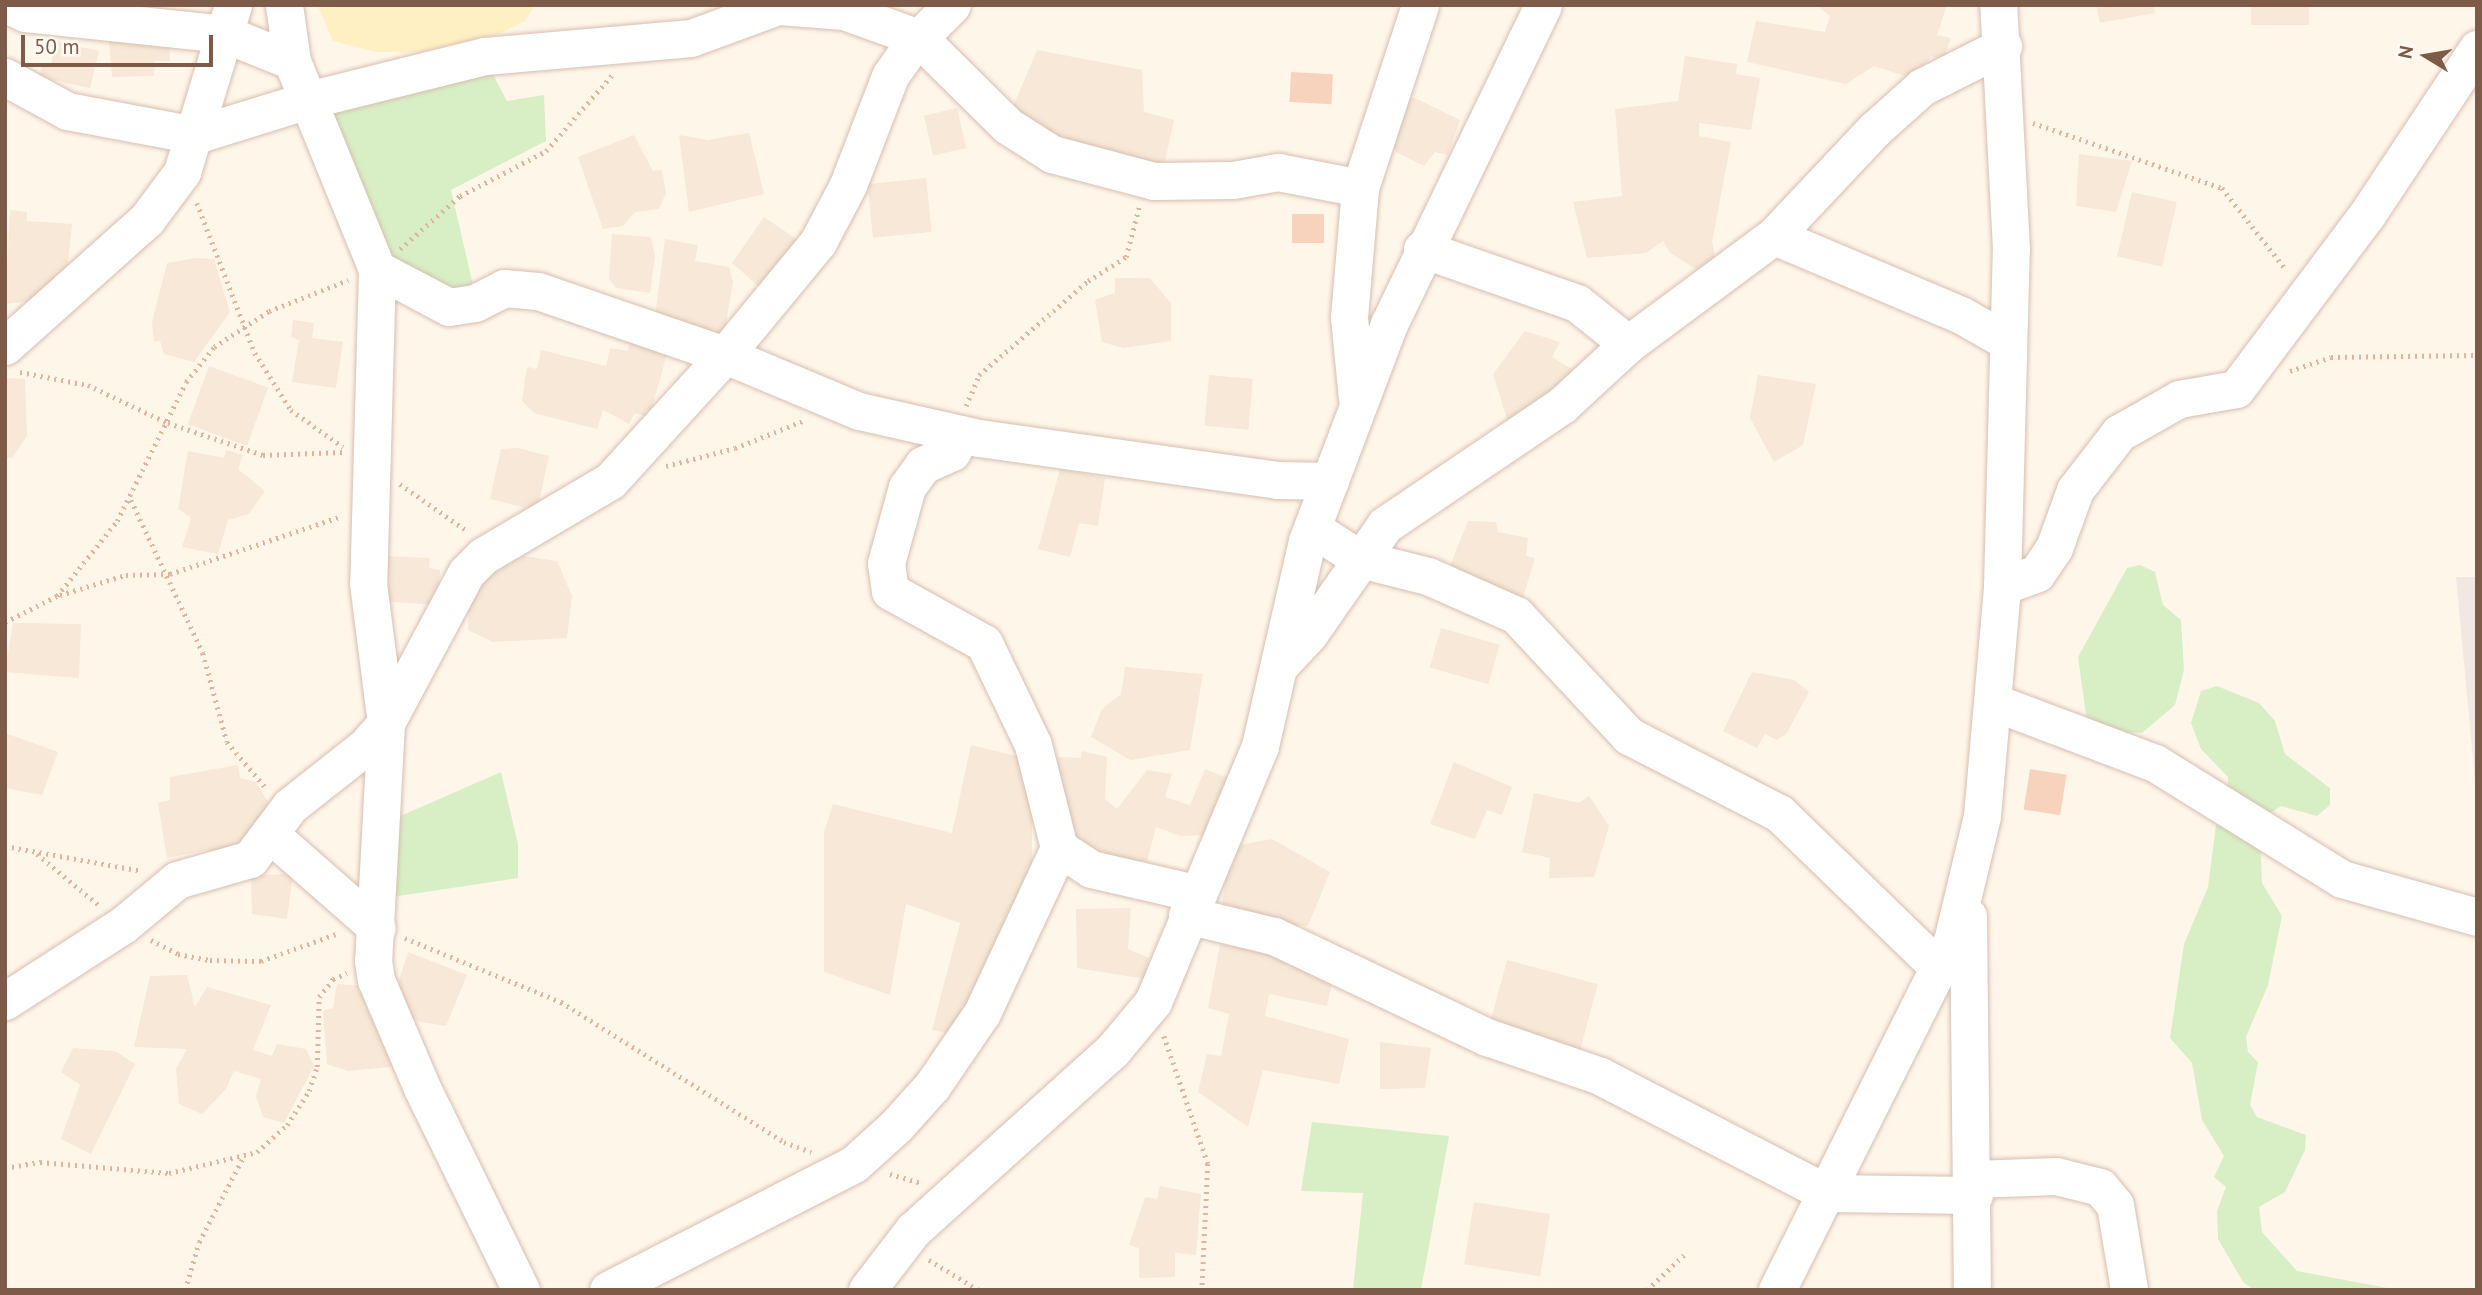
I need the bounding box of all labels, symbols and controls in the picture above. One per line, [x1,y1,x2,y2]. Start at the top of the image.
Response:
scale bar [24,21,217,65]
north arrow [2391,21,2461,91]
text: 50 m [34,33,80,60]
text: N [2392,44,2418,60]

